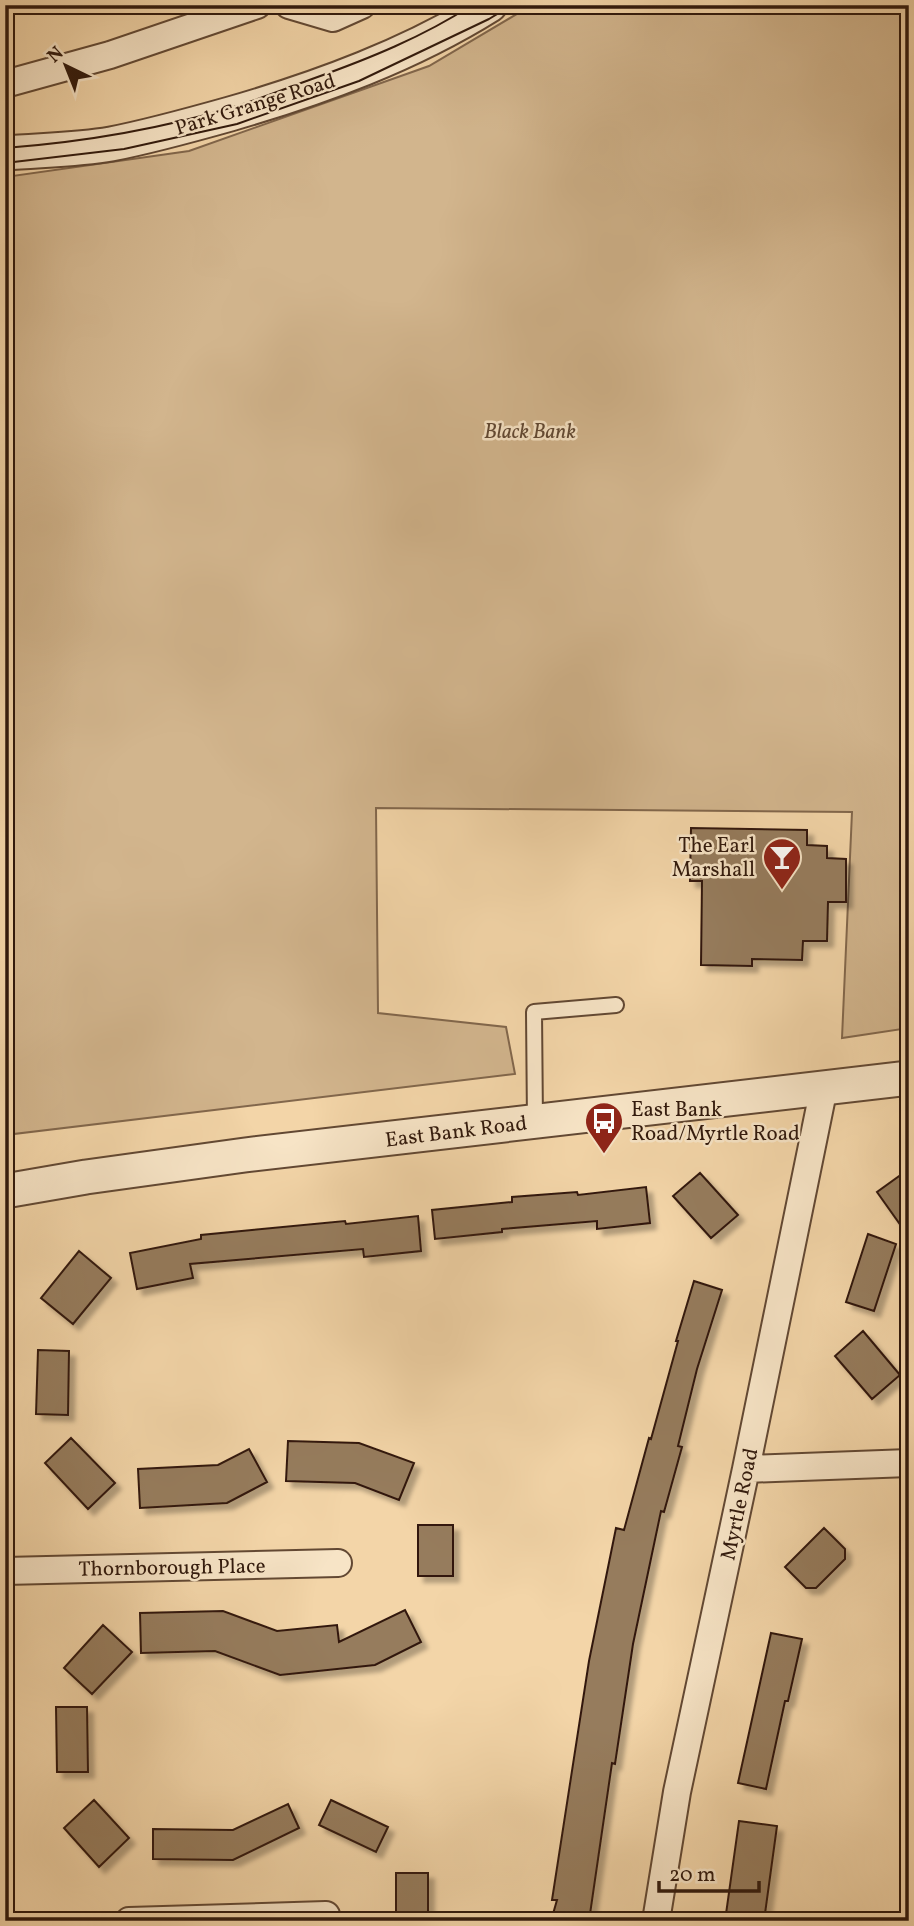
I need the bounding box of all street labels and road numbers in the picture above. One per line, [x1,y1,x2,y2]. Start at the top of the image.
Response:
street label: Park Grange Road [172,67,339,144]
street label: East Bank Road [384,1109,529,1156]
street label: Myrtle Road [714,1446,766,1563]
street label: Thornborough Place [78,1552,266,1585]

